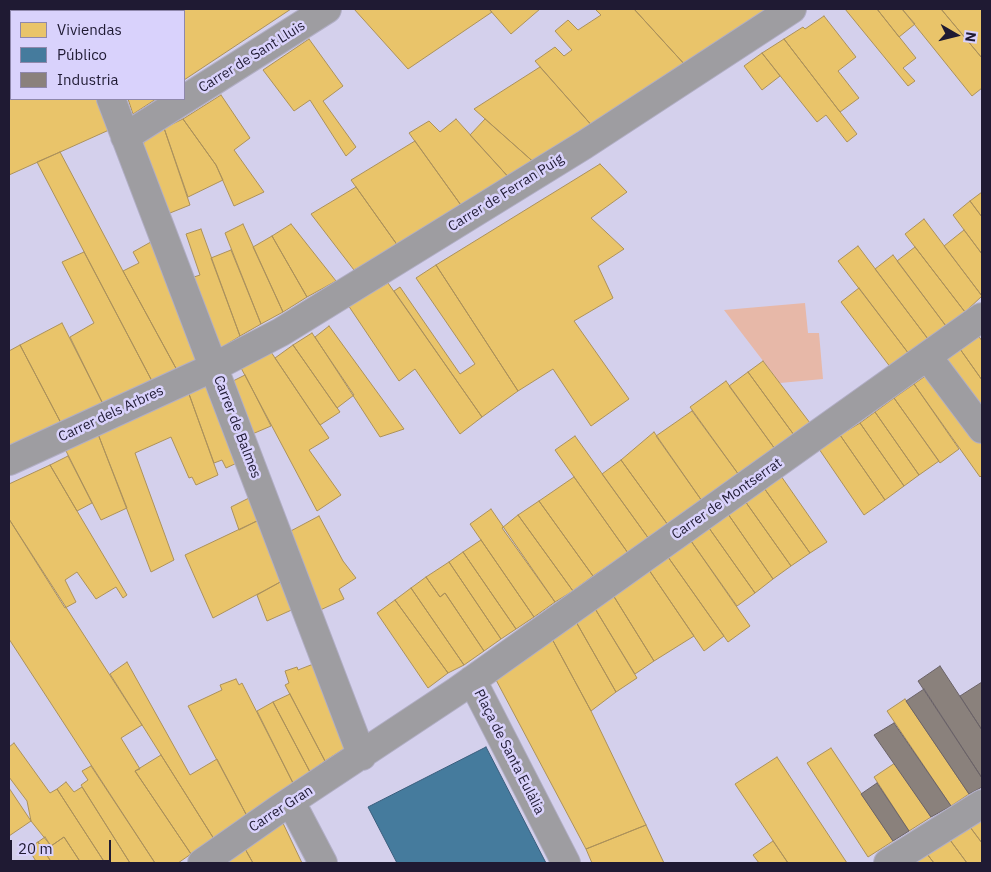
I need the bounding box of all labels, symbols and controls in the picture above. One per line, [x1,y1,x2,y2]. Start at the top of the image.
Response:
legend [10,10,185,100]
north arrow [931,10,981,60]
street label: Carrer de Sant Lluis [196,17,308,97]
text: Viviendas [57,20,122,39]
text: N [961,31,980,43]
text: Público [57,45,107,64]
text: Industria [57,70,118,89]
street label: Carrer de Ferran Puig [445,151,567,235]
street label: Carrer de Balmes [210,373,264,481]
street label: Carrer dels Arbres [56,382,166,446]
street label: Carrer de Montserrat [669,455,785,543]
street label: Plaça de Santa Eulàlia [470,687,548,817]
street label: Carrer Gran [246,782,316,836]
scale bar [12,830,114,862]
text: 20 m [18,839,53,858]

